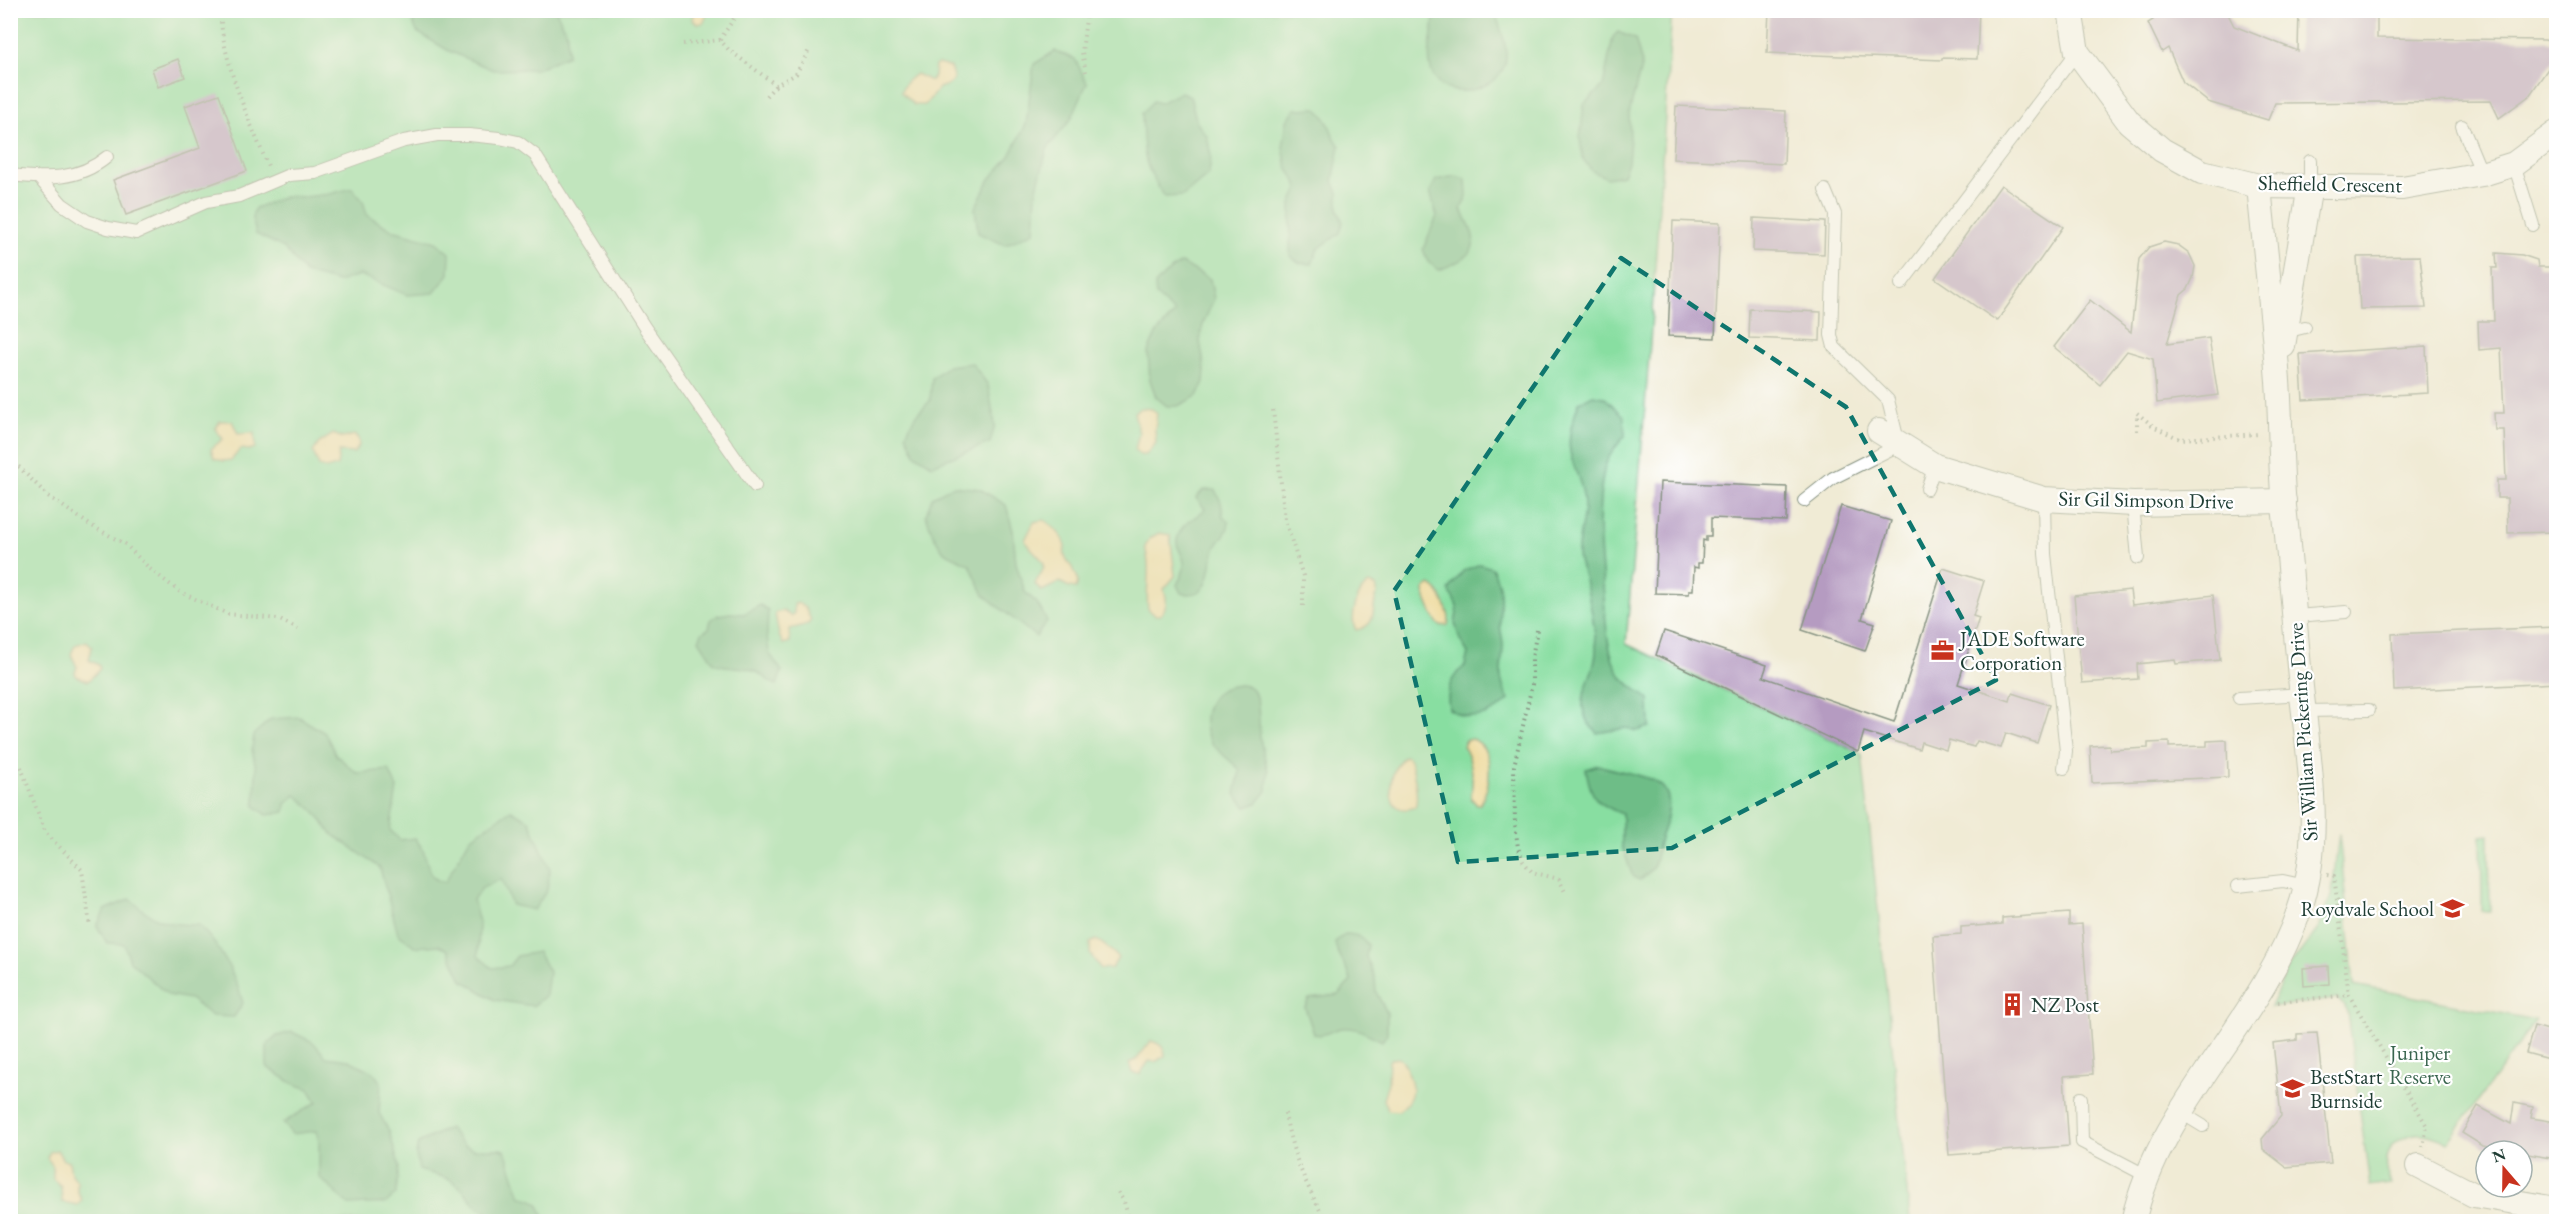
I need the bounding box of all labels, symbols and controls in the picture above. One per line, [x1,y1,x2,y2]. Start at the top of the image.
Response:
street label: Sheffield Crescent [2258,169,2403,198]
street label: Sir Gil Simpson Drive [2058,484,2234,515]
street label: Sir William Pickering Drive [2281,622,2324,842]
place label: JADE Software Corporation [1958,625,2085,676]
office icon: JADE Software Corporation [1929,638,1955,664]
place label: Roydvale School [2301,895,2434,922]
school or university icon: Roydvale School [2439,896,2465,922]
place label: NZ Post [2031,991,2099,1018]
building icon: NZ Post [2000,992,2026,1018]
park label: Juniper Reserve [2388,1039,2451,1090]
place label: BestStart Burnside [2310,1063,2383,1114]
school or university icon: BestStart Burnside [2279,1076,2305,1102]
north arrow [2474,1139,2534,1199]
text: N [2489,1143,2509,1167]

